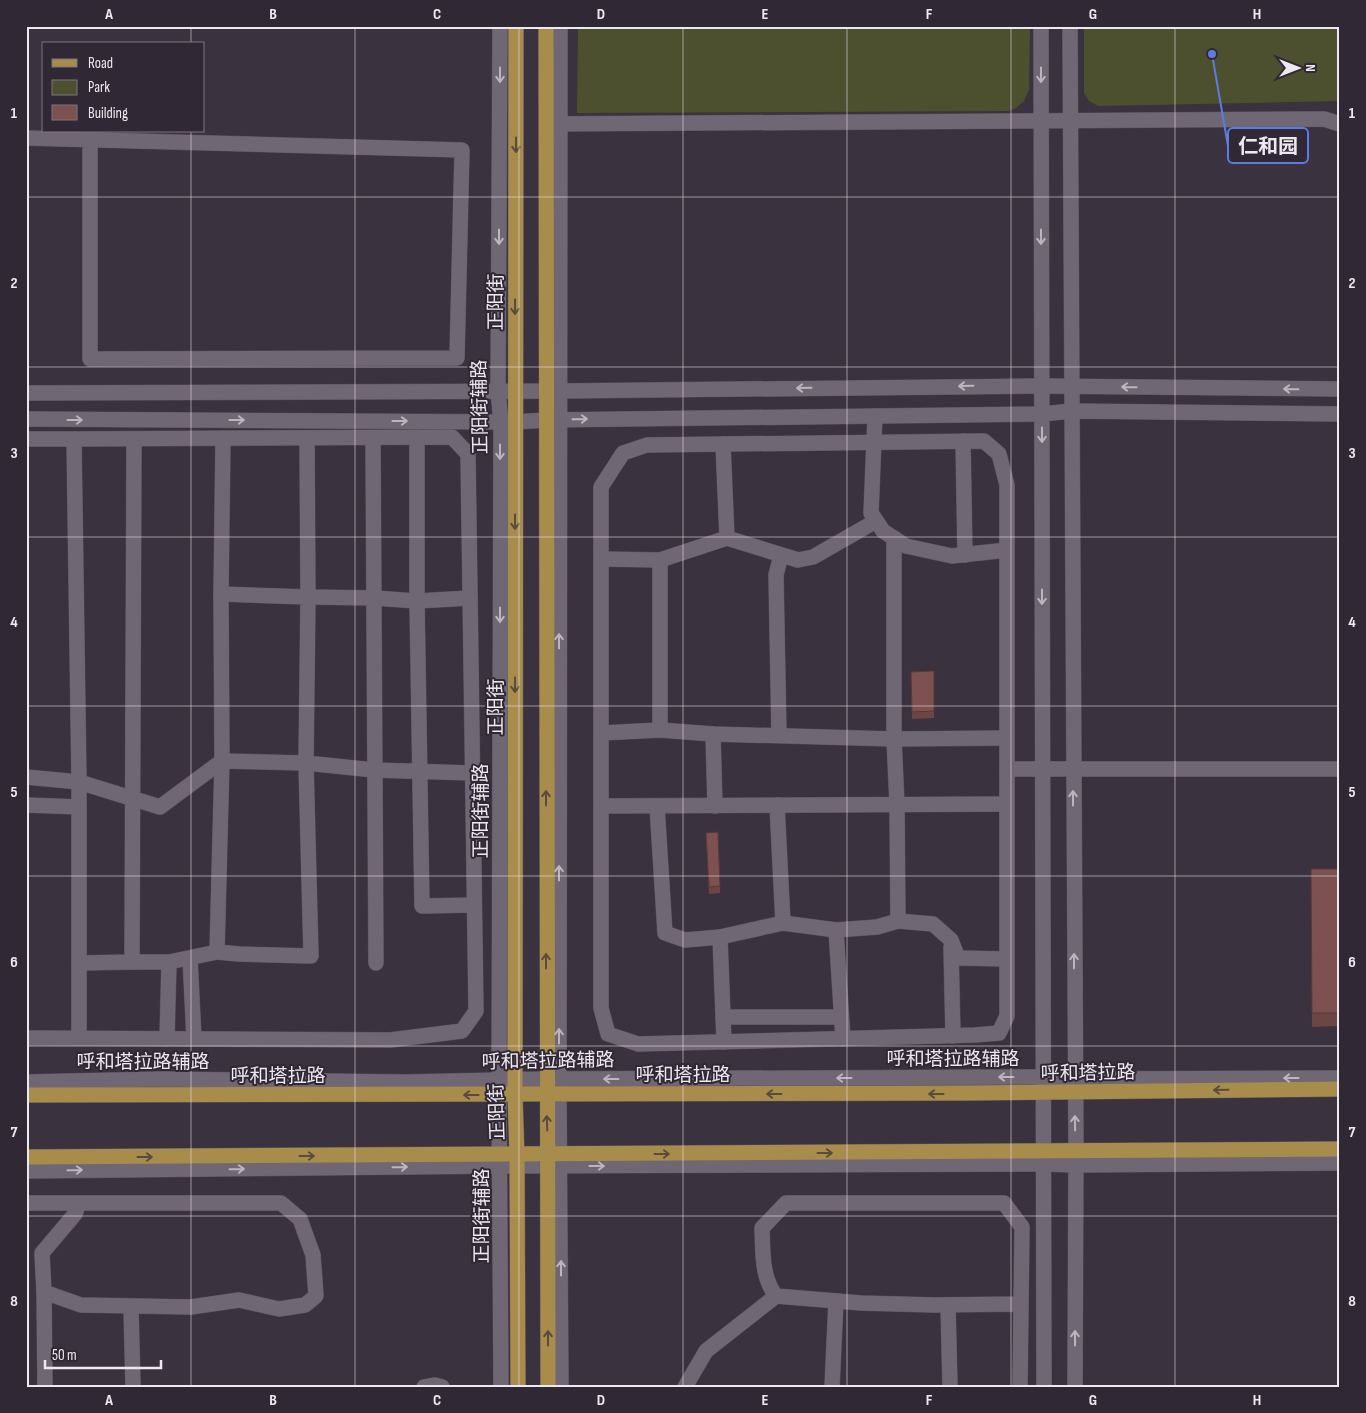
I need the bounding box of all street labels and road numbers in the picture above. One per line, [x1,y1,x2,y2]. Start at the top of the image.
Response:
street label: 正阳街 [485,273,508,331]
street label: 正阳街辅路 [468,359,493,455]
street label: 正阳街 [485,678,508,736]
street label: 正阳街辅路 [470,763,493,859]
street label: 呼和塔拉路辅路 [886,1048,1020,1071]
street label: 呼和塔拉路辅路 [481,1049,615,1074]
street label: 呼和塔拉路辅路 [76,1051,210,1074]
street label: 呼和塔拉路 [1040,1061,1136,1086]
street label: 呼和塔拉路 [635,1064,731,1087]
street label: 呼和塔拉路 [230,1065,326,1088]
street label: 正阳街 [485,1083,510,1141]
street label: 正阳街辅路 [471,1168,494,1264]

